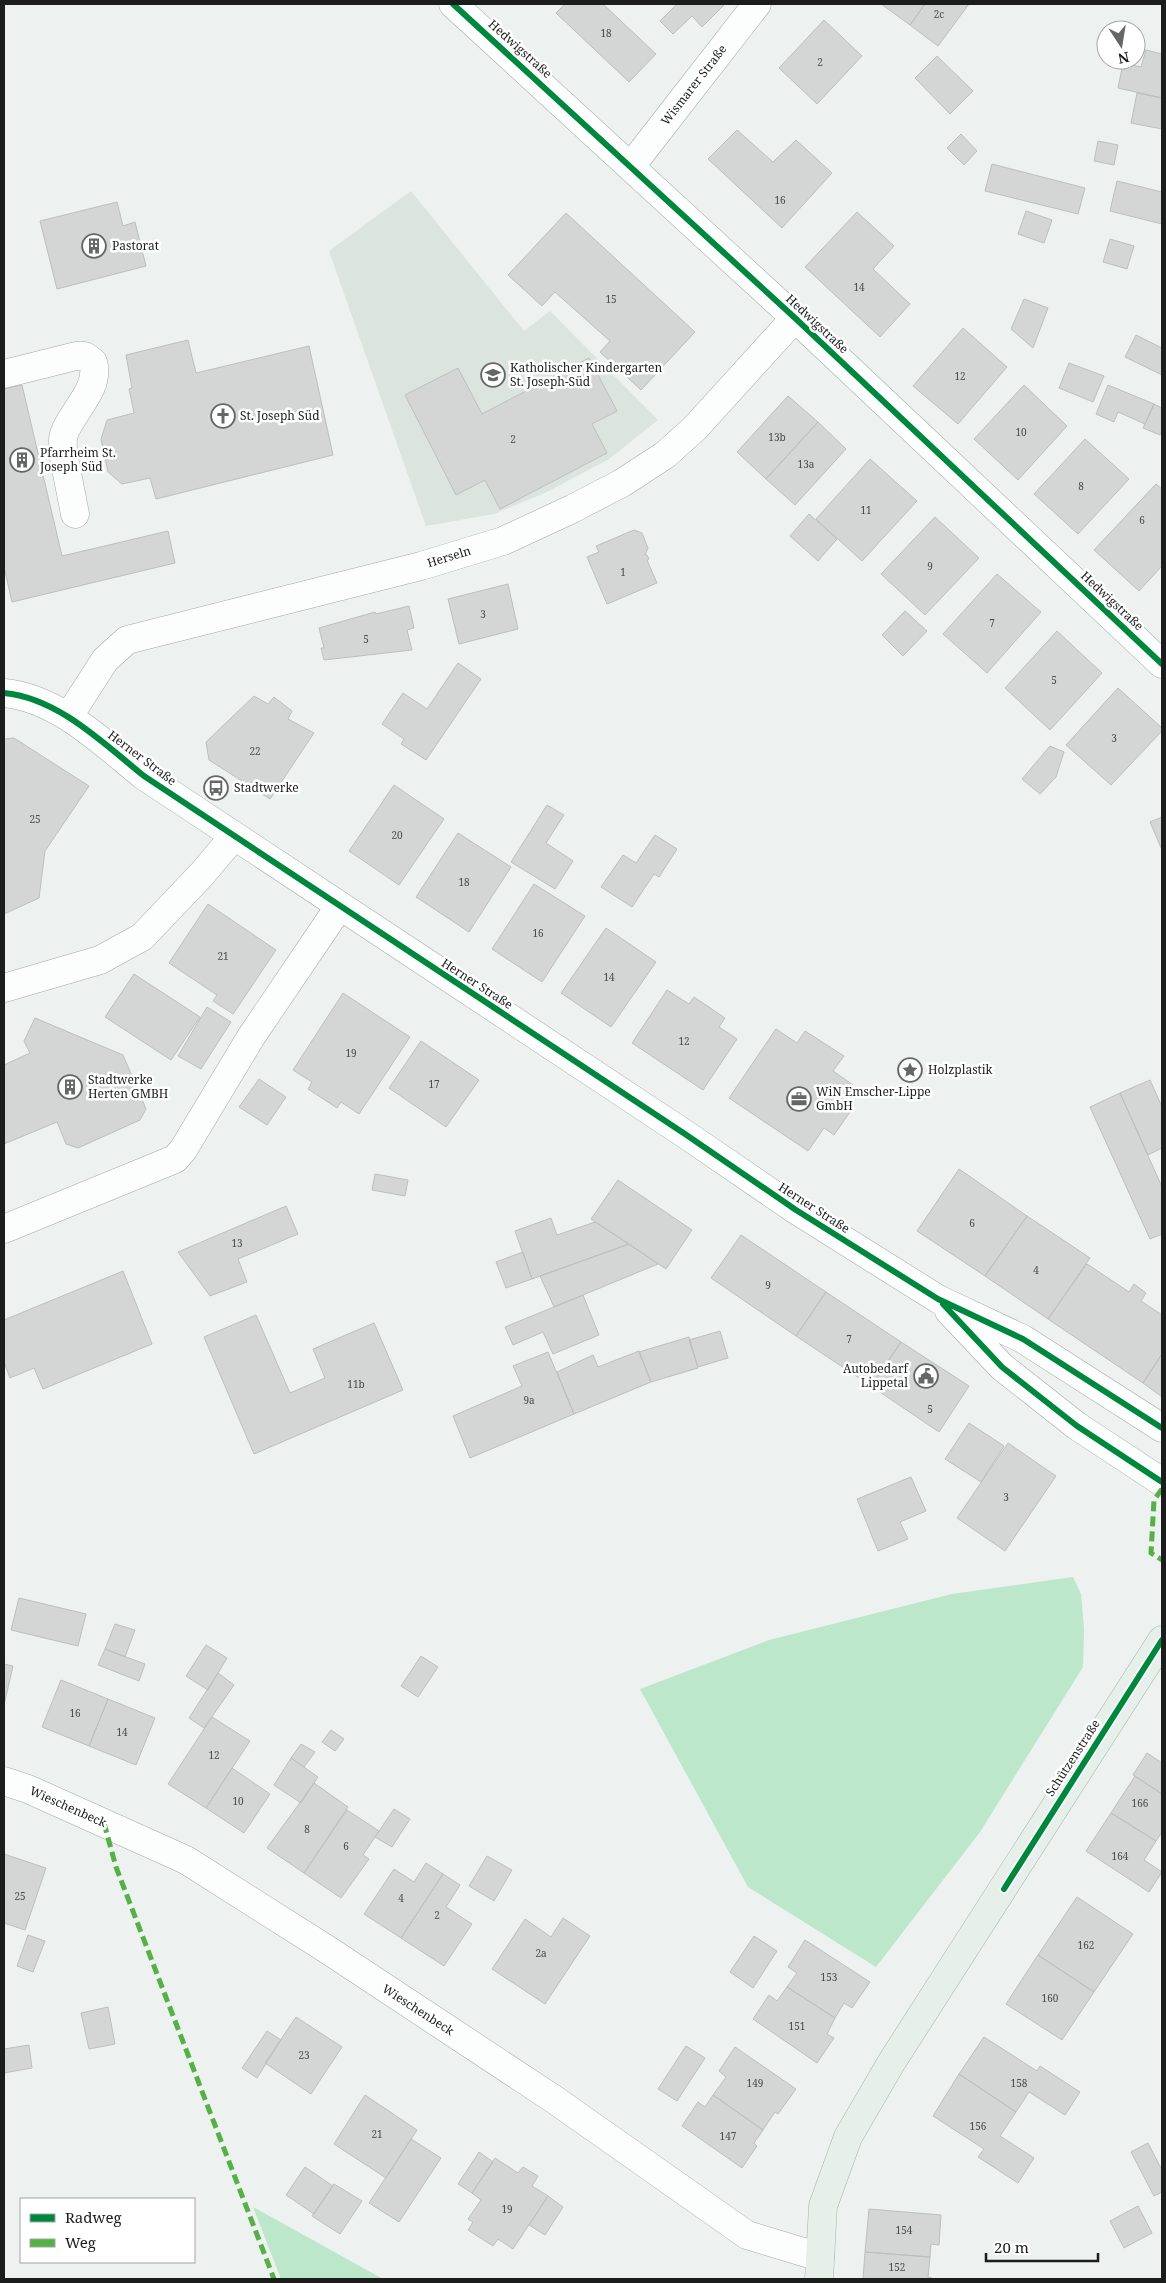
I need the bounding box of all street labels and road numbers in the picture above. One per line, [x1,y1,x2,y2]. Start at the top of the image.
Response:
street label: Hedwigstraße [485,16,556,82]
street label: Wismarer Straße [657,41,730,128]
street label: Hedwigstraße [782,290,852,357]
street label: Herseln [425,542,473,571]
street label: Hedwigstraße [1077,567,1147,634]
street label: Herner Straße [105,726,180,789]
street label: Herner Straße [438,954,516,1013]
street label: Herner Straße [775,1178,853,1237]
street label: Schützenstraße [1041,1716,1104,1799]
street label: Wieschenbeck [27,1782,110,1832]
street label: Wieschenbeck [379,1980,458,2040]

